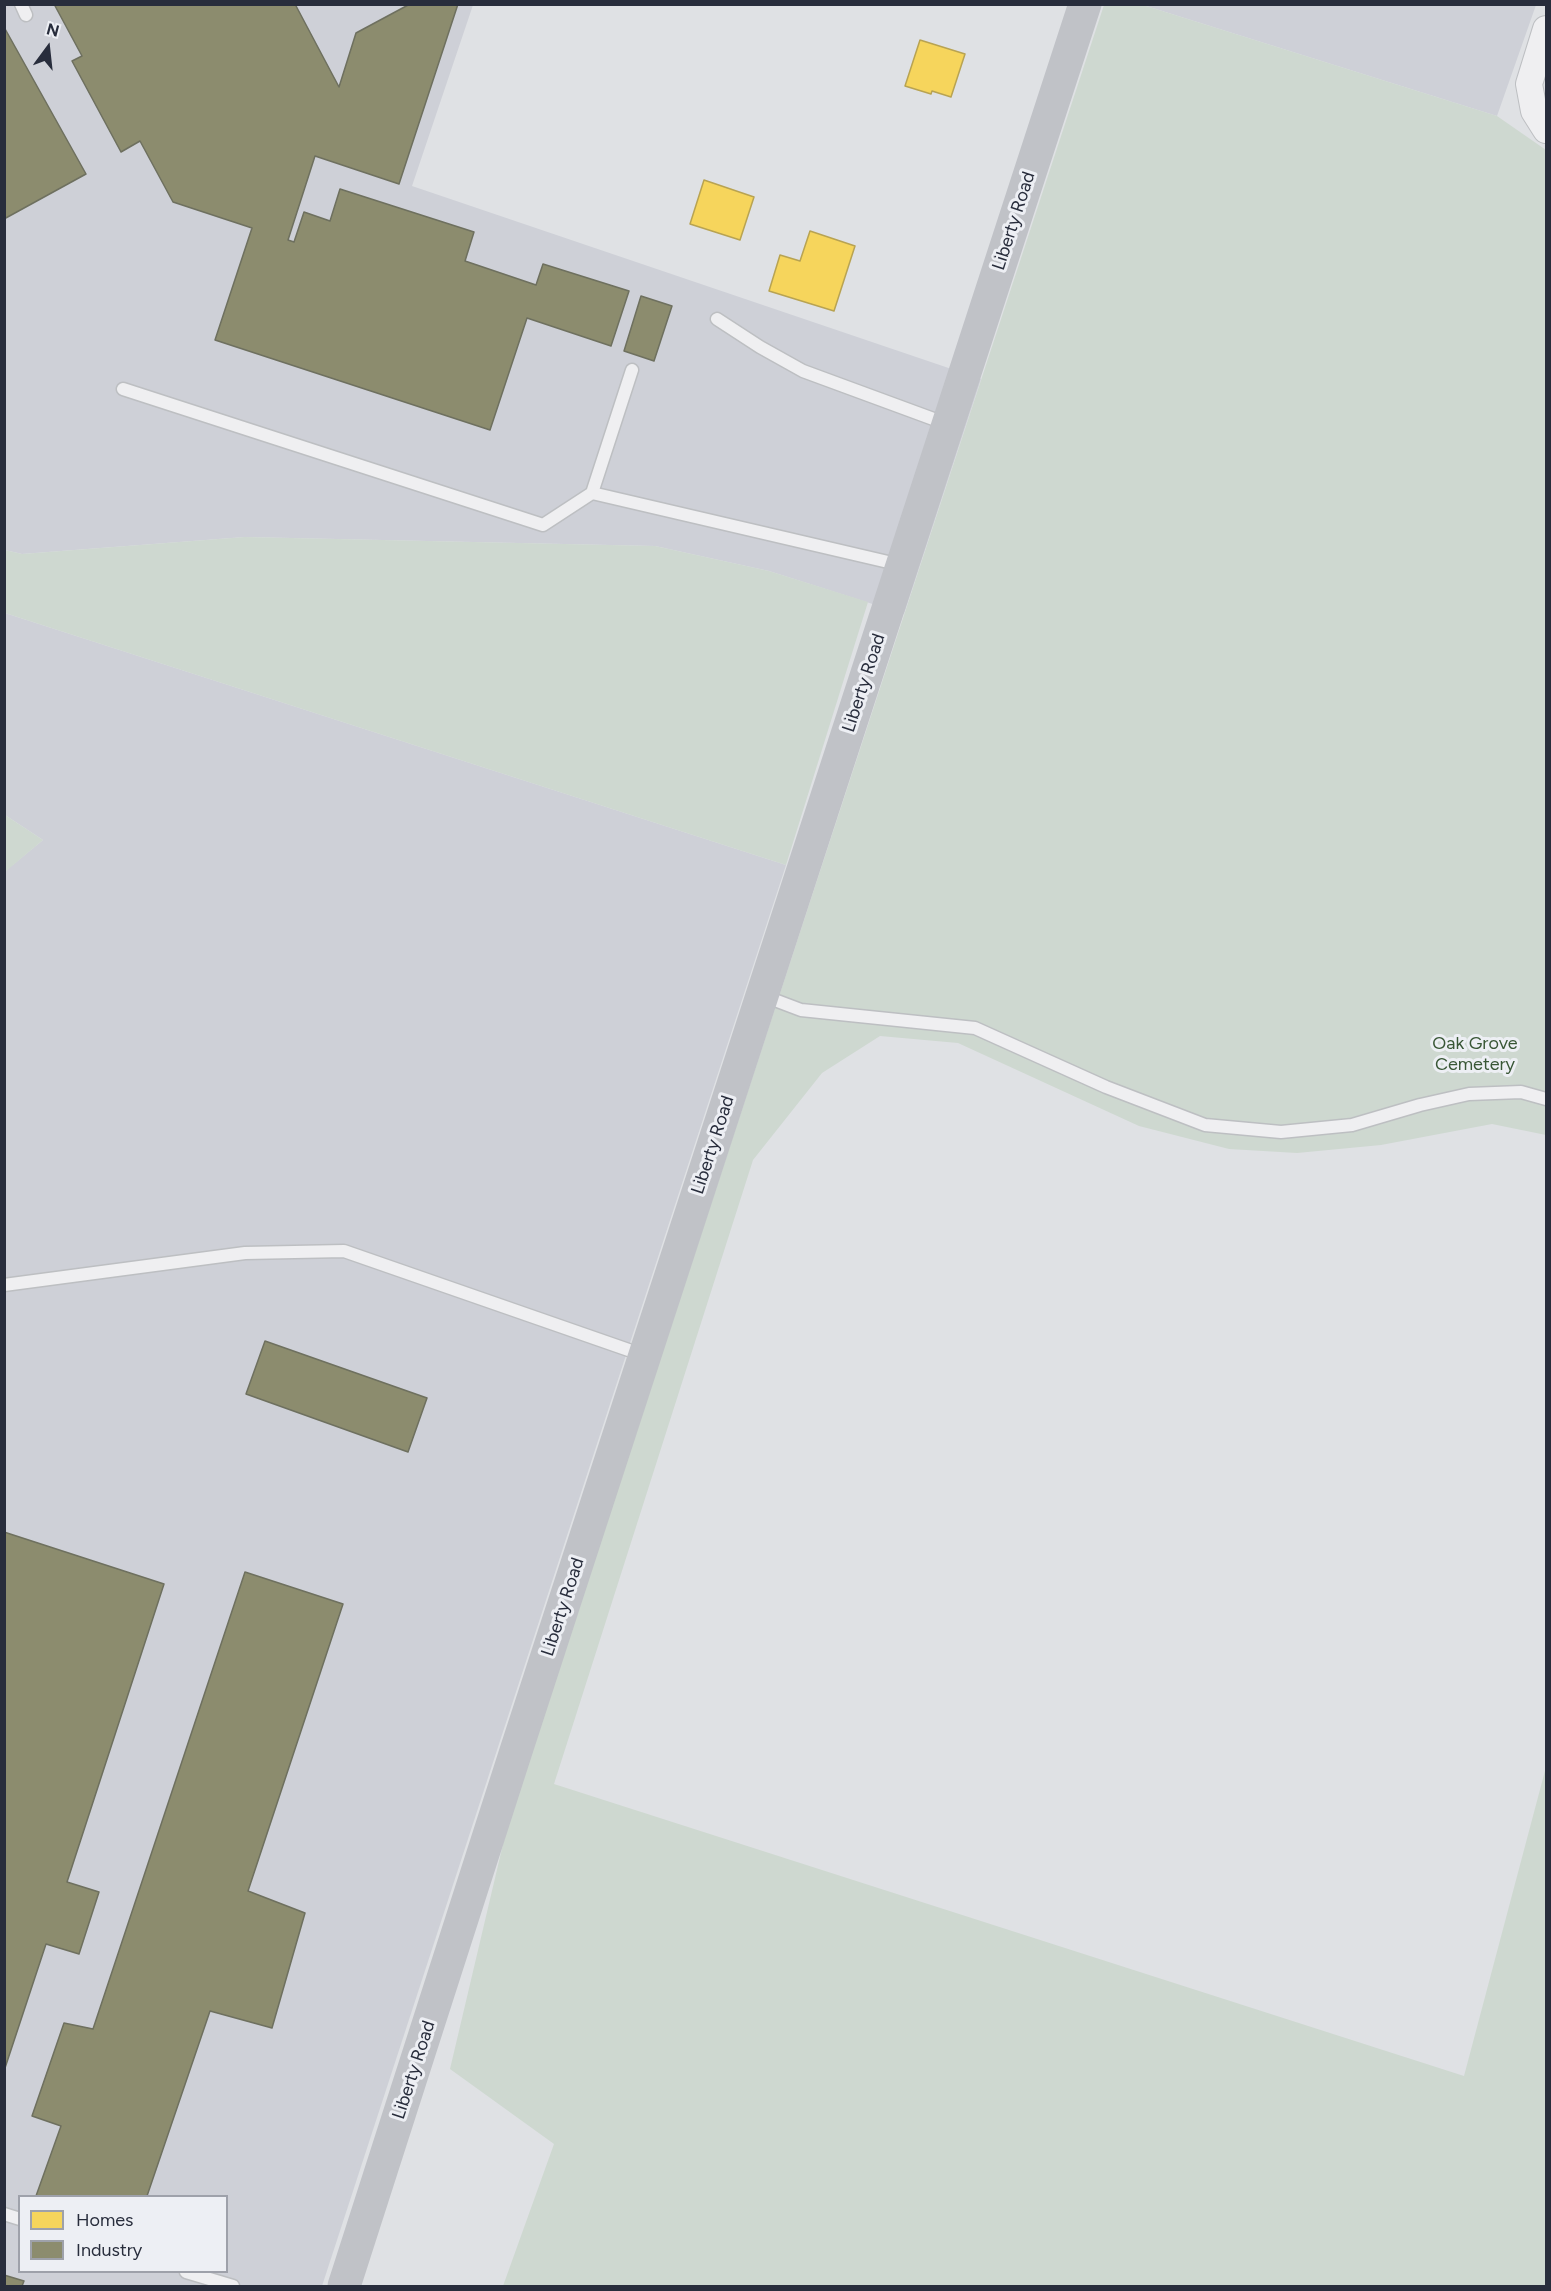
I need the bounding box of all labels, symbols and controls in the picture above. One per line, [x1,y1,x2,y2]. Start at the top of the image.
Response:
north arrow [18,18,78,78]
text: N [44,19,61,41]
street label: Liberty Road [988,169,1040,273]
street label: Liberty Road [838,631,890,735]
park label: Oak Grove Cemetery [1432,1033,1518,1076]
street label: Liberty Road [687,1093,739,1197]
street label: Liberty Road [537,1555,589,1659]
street label: Liberty Road [388,2018,440,2122]
legend [18,2195,228,2273]
text: Homes [76,2209,134,2231]
text: Industry [76,2239,142,2261]

